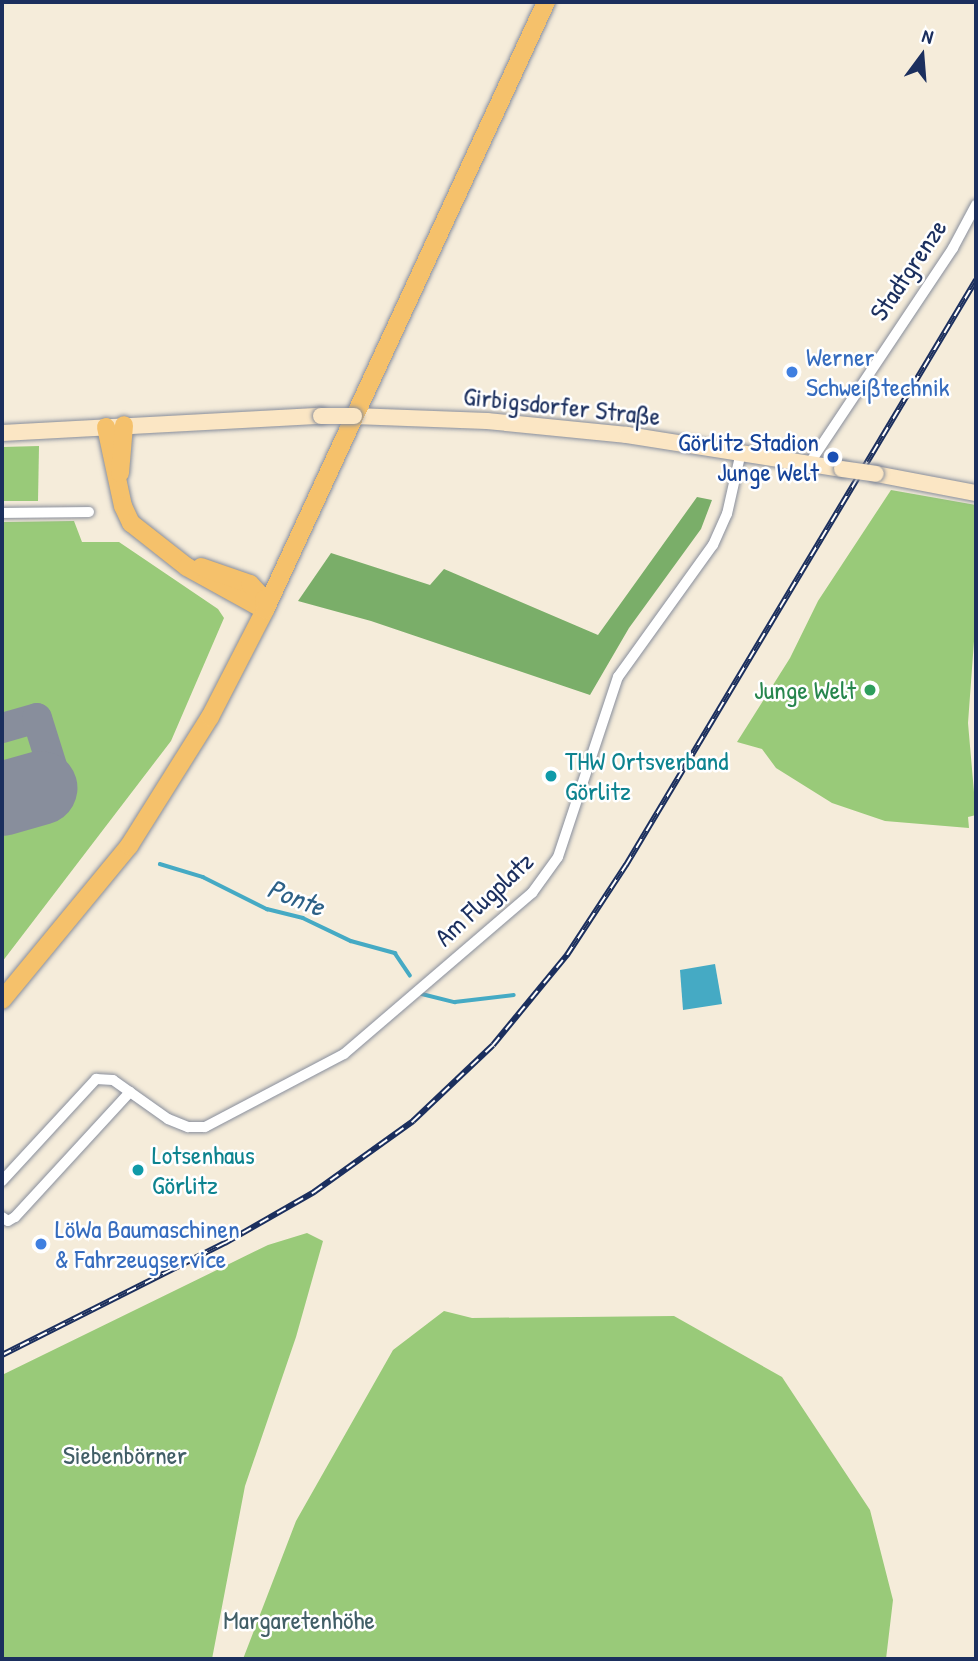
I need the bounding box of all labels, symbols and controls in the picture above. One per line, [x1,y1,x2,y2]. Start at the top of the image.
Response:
north arrow [887,21,957,91]
text: N [919,22,936,50]
street label: Stadtgrenze [863,213,953,327]
place label: Werner Schweißtechnik [806,341,950,402]
marker: Werner Schweißtechnik [784,364,800,380]
street label: Girbigsdorfer Straße [462,380,662,432]
place label: Görlitz Stadion Junge Welt [678,426,819,488]
marker: Görlitz Stadion Junge Welt [825,449,841,465]
place label: Junge Welt [754,674,856,706]
marker: Junge Welt [862,682,878,698]
place label: THW Ortsverband Görlitz [565,745,728,806]
marker: THW Ortsverband Görlitz [543,768,559,784]
street label: Am Flugplatz [428,846,540,952]
water label: Ponte [263,871,329,923]
place label: Lotsenhaus Görlitz [152,1139,255,1200]
marker: Lotsenhaus Görlitz [130,1162,146,1178]
place label: LöWa Baumaschinen & Fahrzeugservice [55,1213,240,1274]
marker: LöWa Baumaschinen & Fahrzeugservice [33,1236,49,1252]
park label: Siebenbörner [63,1439,187,1471]
park label: Margaretenhöhe [223,1604,375,1636]

